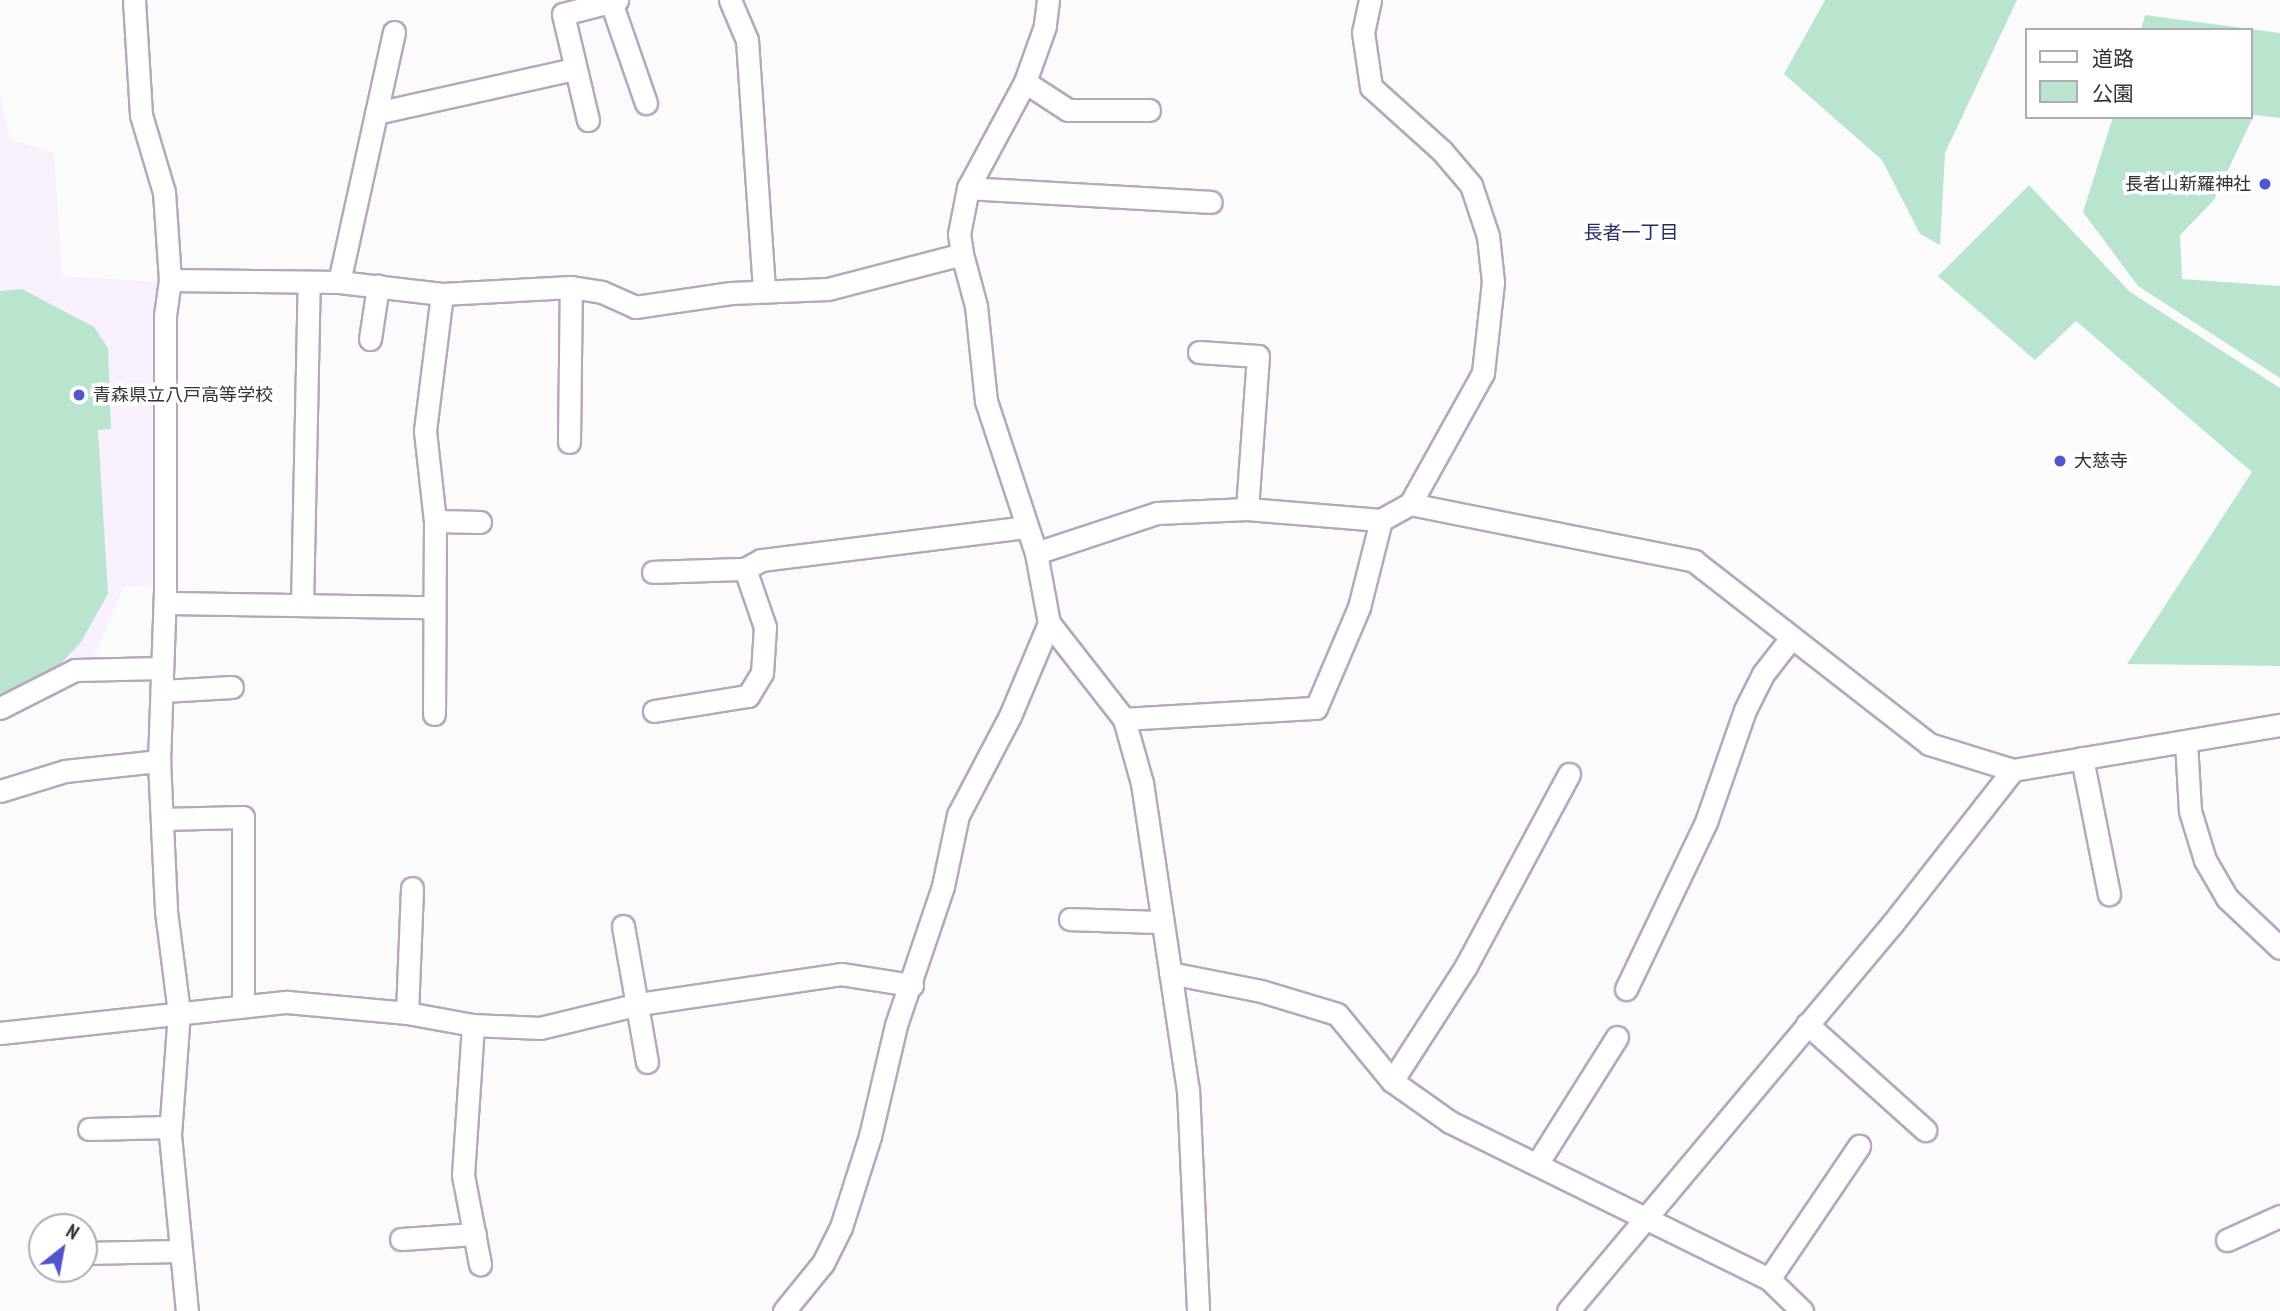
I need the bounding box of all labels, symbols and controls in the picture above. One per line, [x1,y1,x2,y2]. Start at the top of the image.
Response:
legend [2024,28,2252,119]
text: 道路 [2092,45,2134,72]
text: 公園 [2092,80,2134,107]
place label: 長者山新羅神社 [2125,173,2251,195]
marker: 長者山新羅神社 [2257,176,2273,192]
district label: 長者一丁目 [1584,222,1678,244]
place label: 青森県立八戸高等学校 [93,384,273,406]
marker: 青森県立八戸高等学校 [71,387,87,403]
place label: 大慈寺 [2074,450,2128,472]
marker: 大慈寺 [2052,453,2068,469]
north arrow [28,1213,98,1283]
text: N [62,1219,83,1245]

